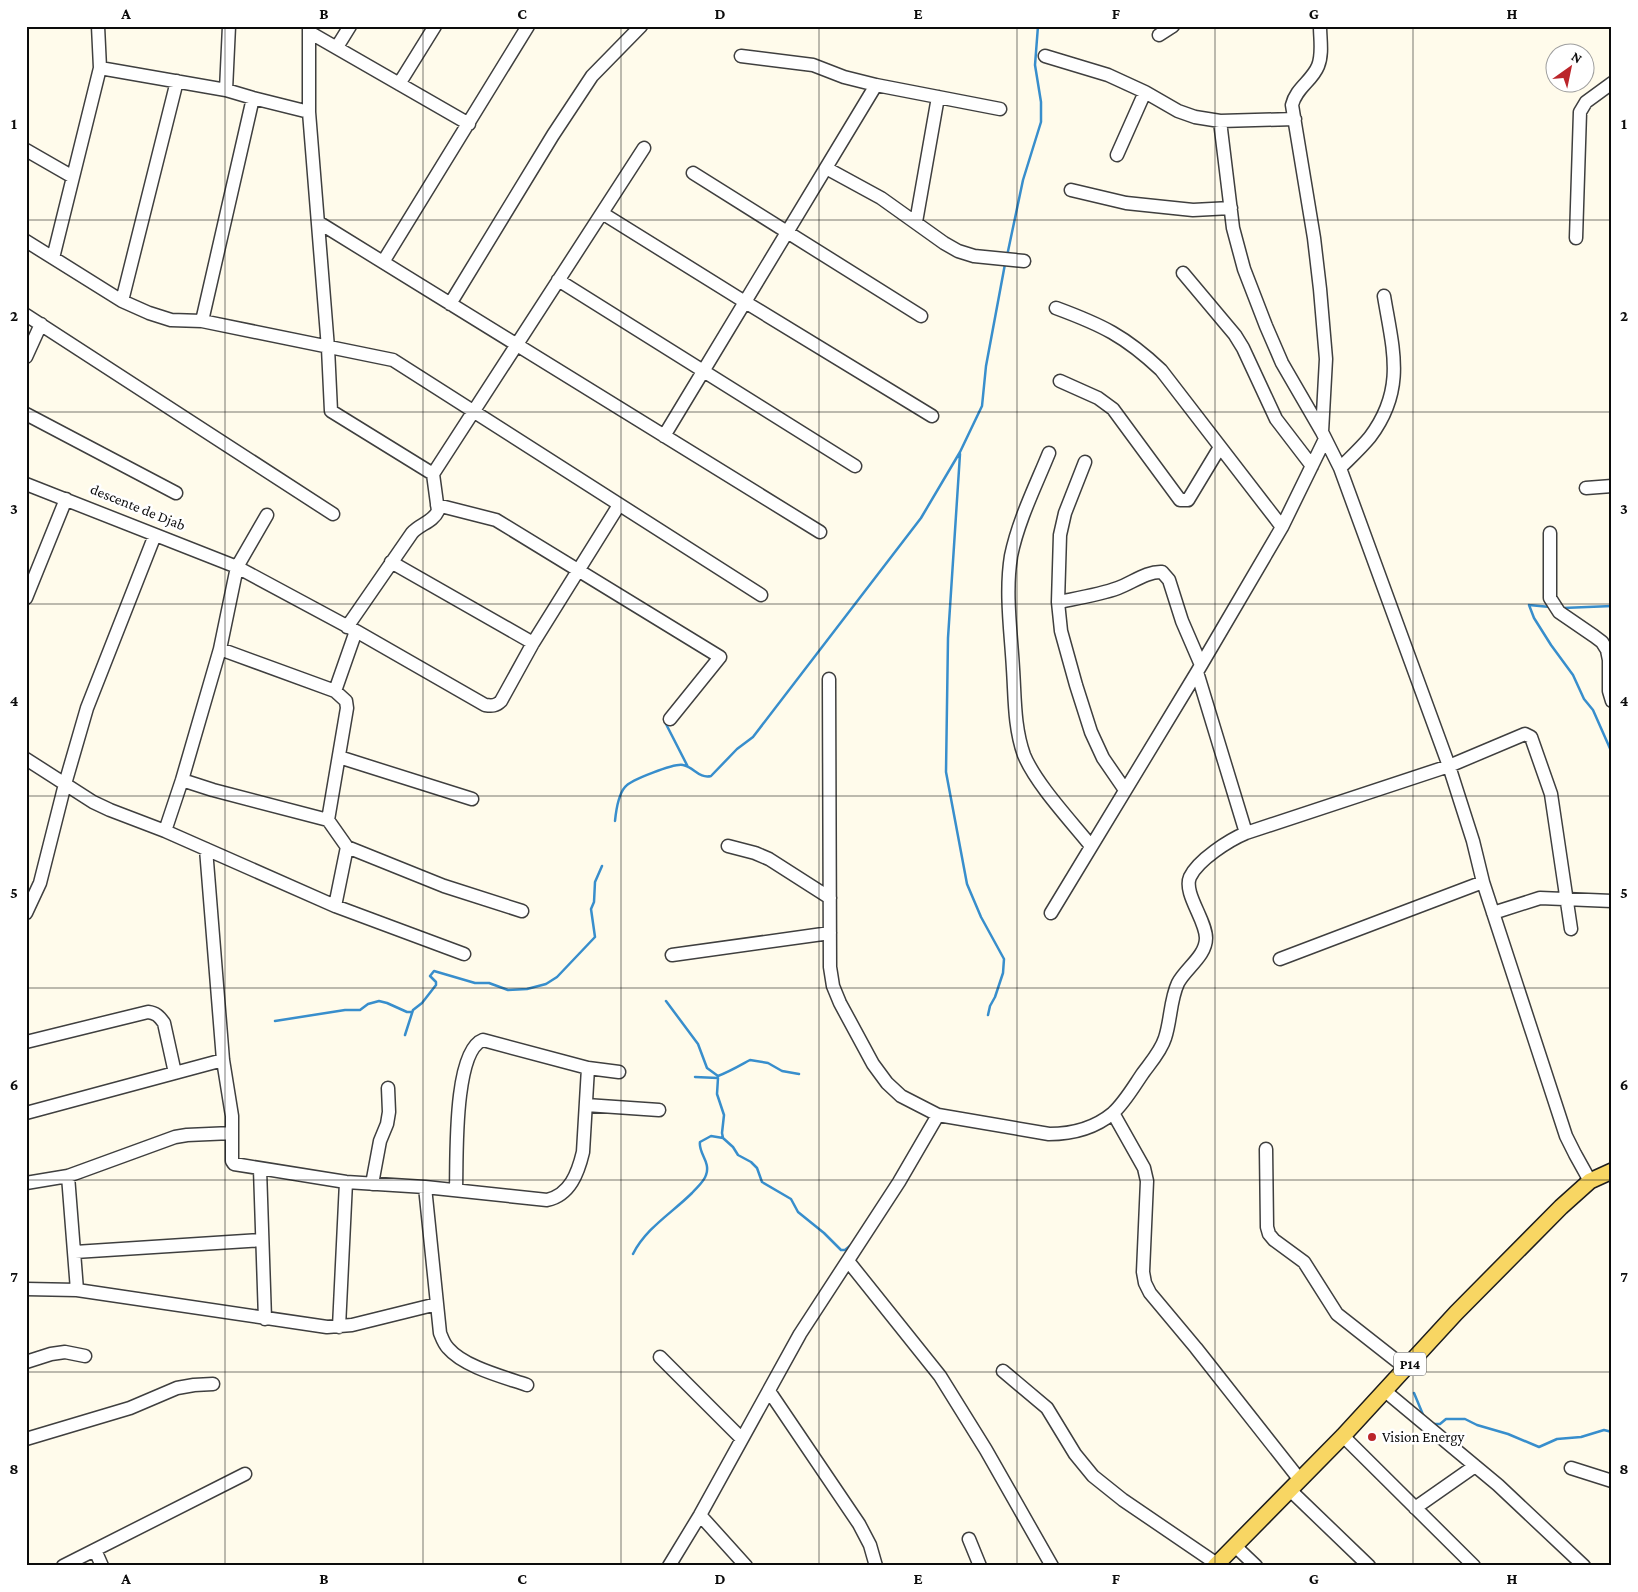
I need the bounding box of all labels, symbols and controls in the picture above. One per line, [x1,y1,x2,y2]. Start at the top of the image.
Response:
text: A [120,5,131,22]
text: B [319,5,329,22]
text: C [517,5,527,22]
text: D [714,5,726,22]
text: E [913,5,923,22]
text: F [1112,5,1121,22]
text: G [1309,5,1319,22]
text: H [1507,5,1518,22]
north arrow [1546,42,1596,92]
text: N [1569,48,1586,67]
text: 1 [11,115,17,132]
text: 1 [1621,115,1627,132]
text: 2 [10,307,18,324]
text: 2 [1620,307,1628,324]
street label: descente de Djab [88,481,188,534]
text: 3 [10,500,18,517]
text: 3 [1620,500,1628,517]
text: 4 [10,692,19,709]
text: 4 [1620,692,1629,709]
text: 5 [10,884,18,901]
text: 5 [1620,884,1628,901]
text: 6 [10,1076,18,1093]
text: 6 [1620,1076,1628,1093]
text: 7 [10,1268,18,1285]
text: 7 [1620,1268,1628,1285]
road number: P14 [1394,1352,1426,1376]
place label: Vision Energy [1382,1429,1464,1446]
marker: Vision Energy [1366,1431,1378,1443]
text: 8 [9,1460,19,1477]
text: 8 [1619,1460,1629,1477]
text: A [120,1570,131,1587]
text: B [319,1570,329,1587]
text: C [517,1570,527,1587]
text: D [714,1570,726,1587]
text: E [913,1570,923,1587]
text: F [1112,1570,1121,1587]
text: G [1309,1570,1319,1587]
text: H [1507,1570,1518,1587]

